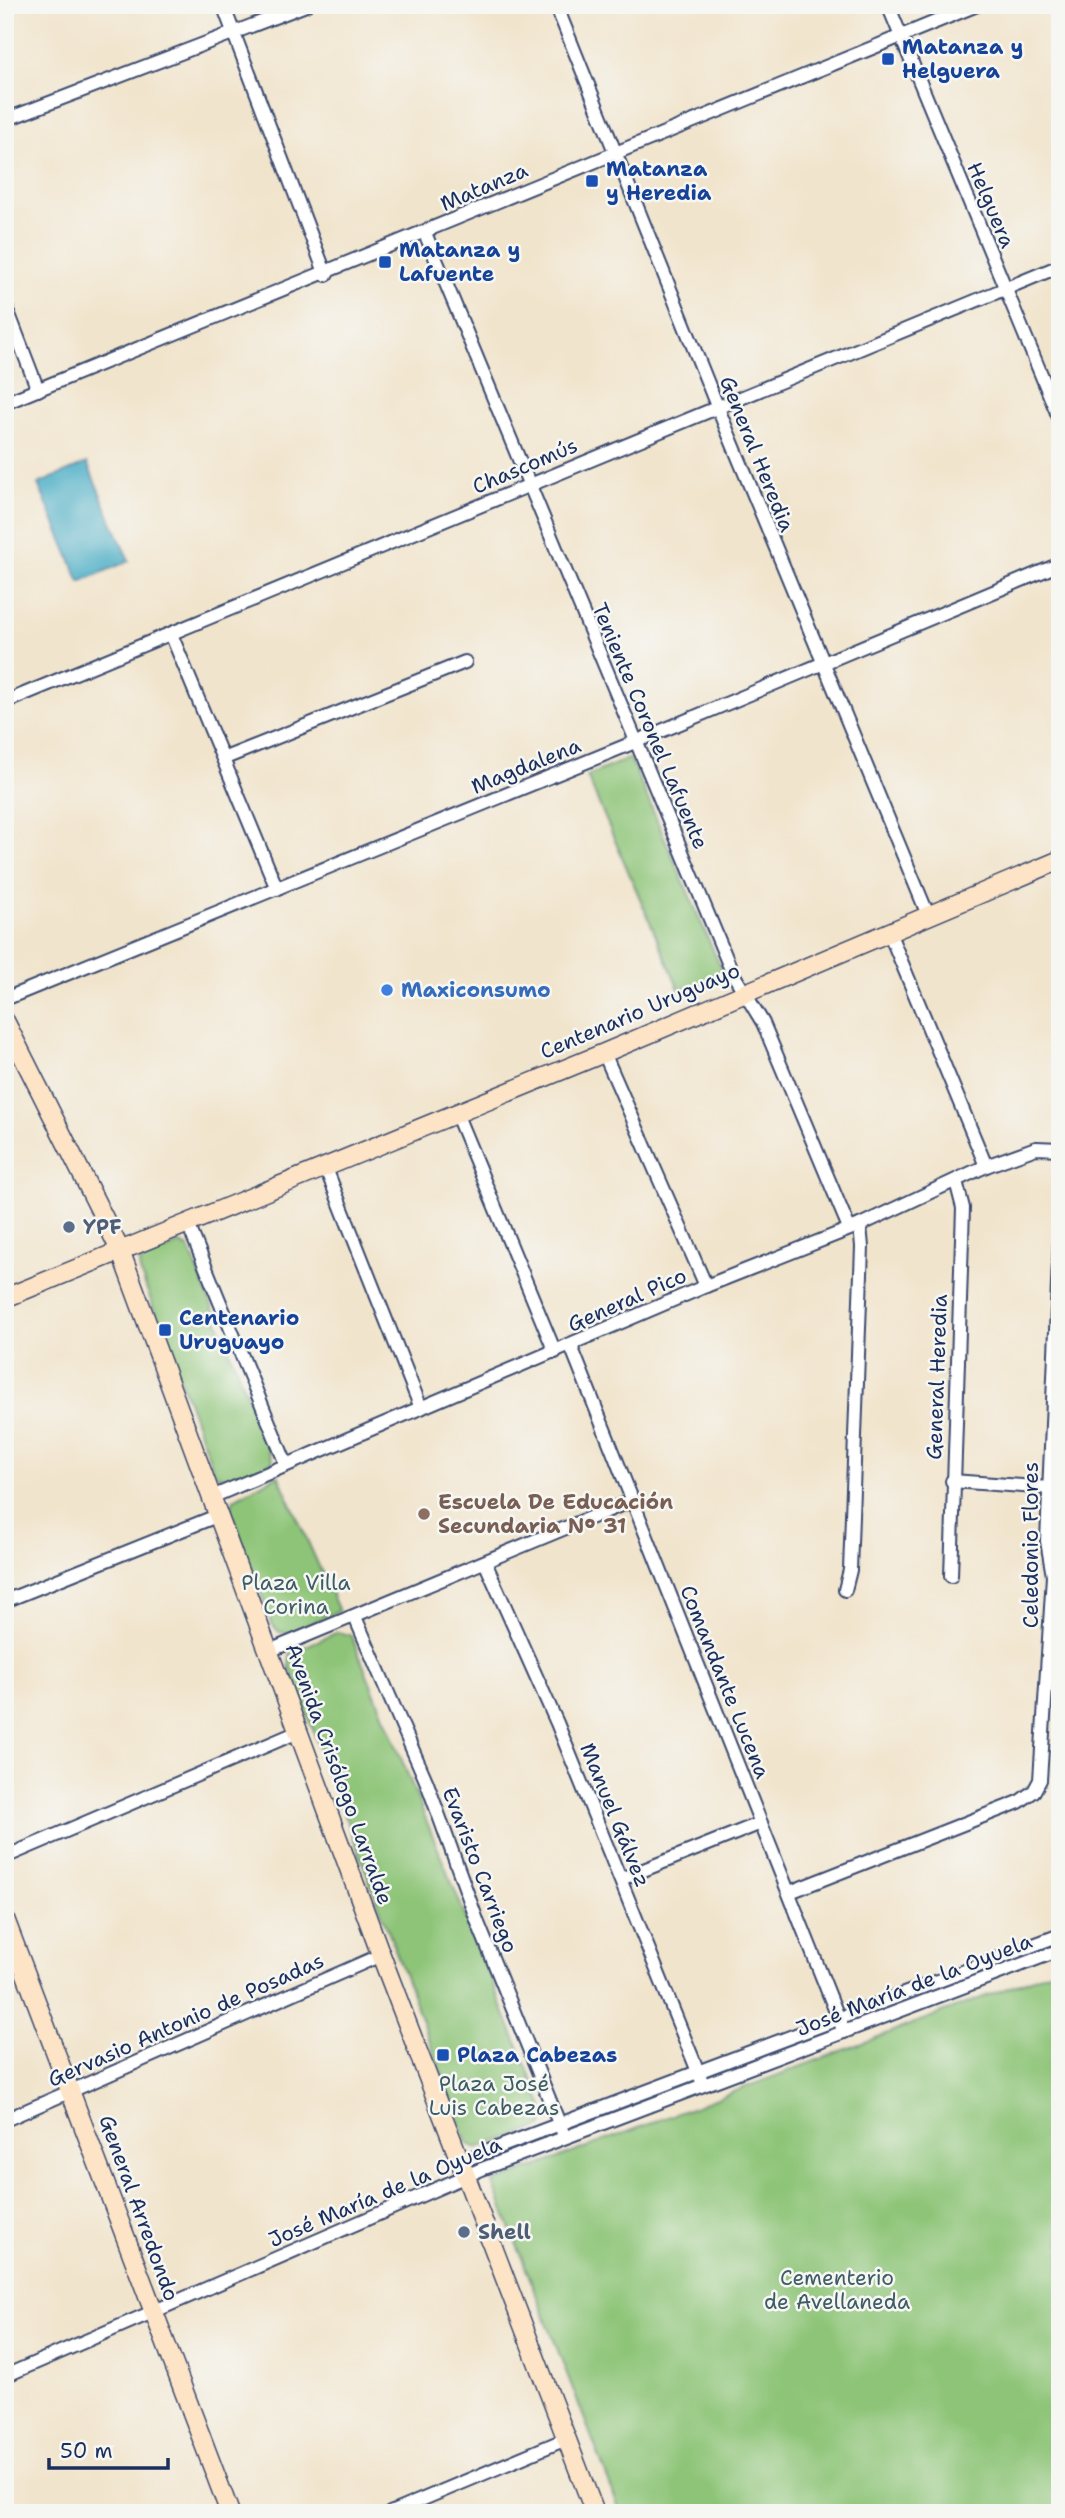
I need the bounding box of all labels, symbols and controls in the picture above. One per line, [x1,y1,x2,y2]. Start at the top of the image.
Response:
place label: Matanza y Helguera [902,33,1023,85]
marker: Matanza y Helguera [880,51,896,67]
place label: Matanza y Heredia [606,155,712,207]
street label: Matanza [436,156,532,218]
street label: Helguera [960,158,1022,252]
marker: Matanza y Heredia [584,173,600,189]
place label: Matanza y Lafuente [399,236,520,288]
marker: Matanza y Lafuente [377,254,393,270]
street label: General Heredia [713,372,801,536]
street label: Chascomús [468,431,582,501]
street label: Teniente Coronel Lafuente [585,599,715,853]
street label: Magdalena [467,731,585,801]
street label: Centenario Uruguayo [536,956,744,1066]
place label: Maxiconsumo [401,976,551,1004]
marker: Maxiconsumo [379,982,395,998]
place label: YPF [83,1213,122,1241]
marker: YPF [61,1219,77,1235]
street label: General Pico [563,1261,691,1339]
street label: General Heredia [920,1294,954,1460]
place label: Centenario Uruguayo [179,1304,299,1356]
marker: Centenario Uruguayo [157,1322,173,1338]
street label: Celedonio Flores [1017,1462,1045,1628]
place label: Escuela De Educación Secundaria Nº 31 [438,1488,673,1540]
marker: Escuela De Educación Secundaria Nº 31 [416,1506,432,1522]
park label: Plaza Villa Corina [241,1569,351,1621]
street label: Comandante Lucena [673,1581,777,1783]
street label: Avenida Crisólogo Larralde [279,1639,399,1909]
street label: Manuel Gálvez [573,1739,657,1891]
street label: Evaristo Carriego [436,1783,524,1957]
street label: José María de la Oyuela [792,1927,1036,2043]
street label: Gervasio Antonio de Posadas [44,1946,328,2094]
place label: Plaza Cabezas [457,2041,617,2069]
marker: Plaza Cabezas [435,2047,451,2063]
park label: Plaza José Luis Cabezas [429,2070,559,2122]
street label: General Arredondo [92,2111,186,2305]
street label: José María de la Oyuela [264,2130,506,2254]
place label: Shell [478,2218,531,2246]
marker: Shell [456,2224,472,2240]
park label: Cementerio de Avellaneda [764,2264,910,2316]
scale bar [49,2427,168,2471]
text: 50 m [60,2437,113,2465]

